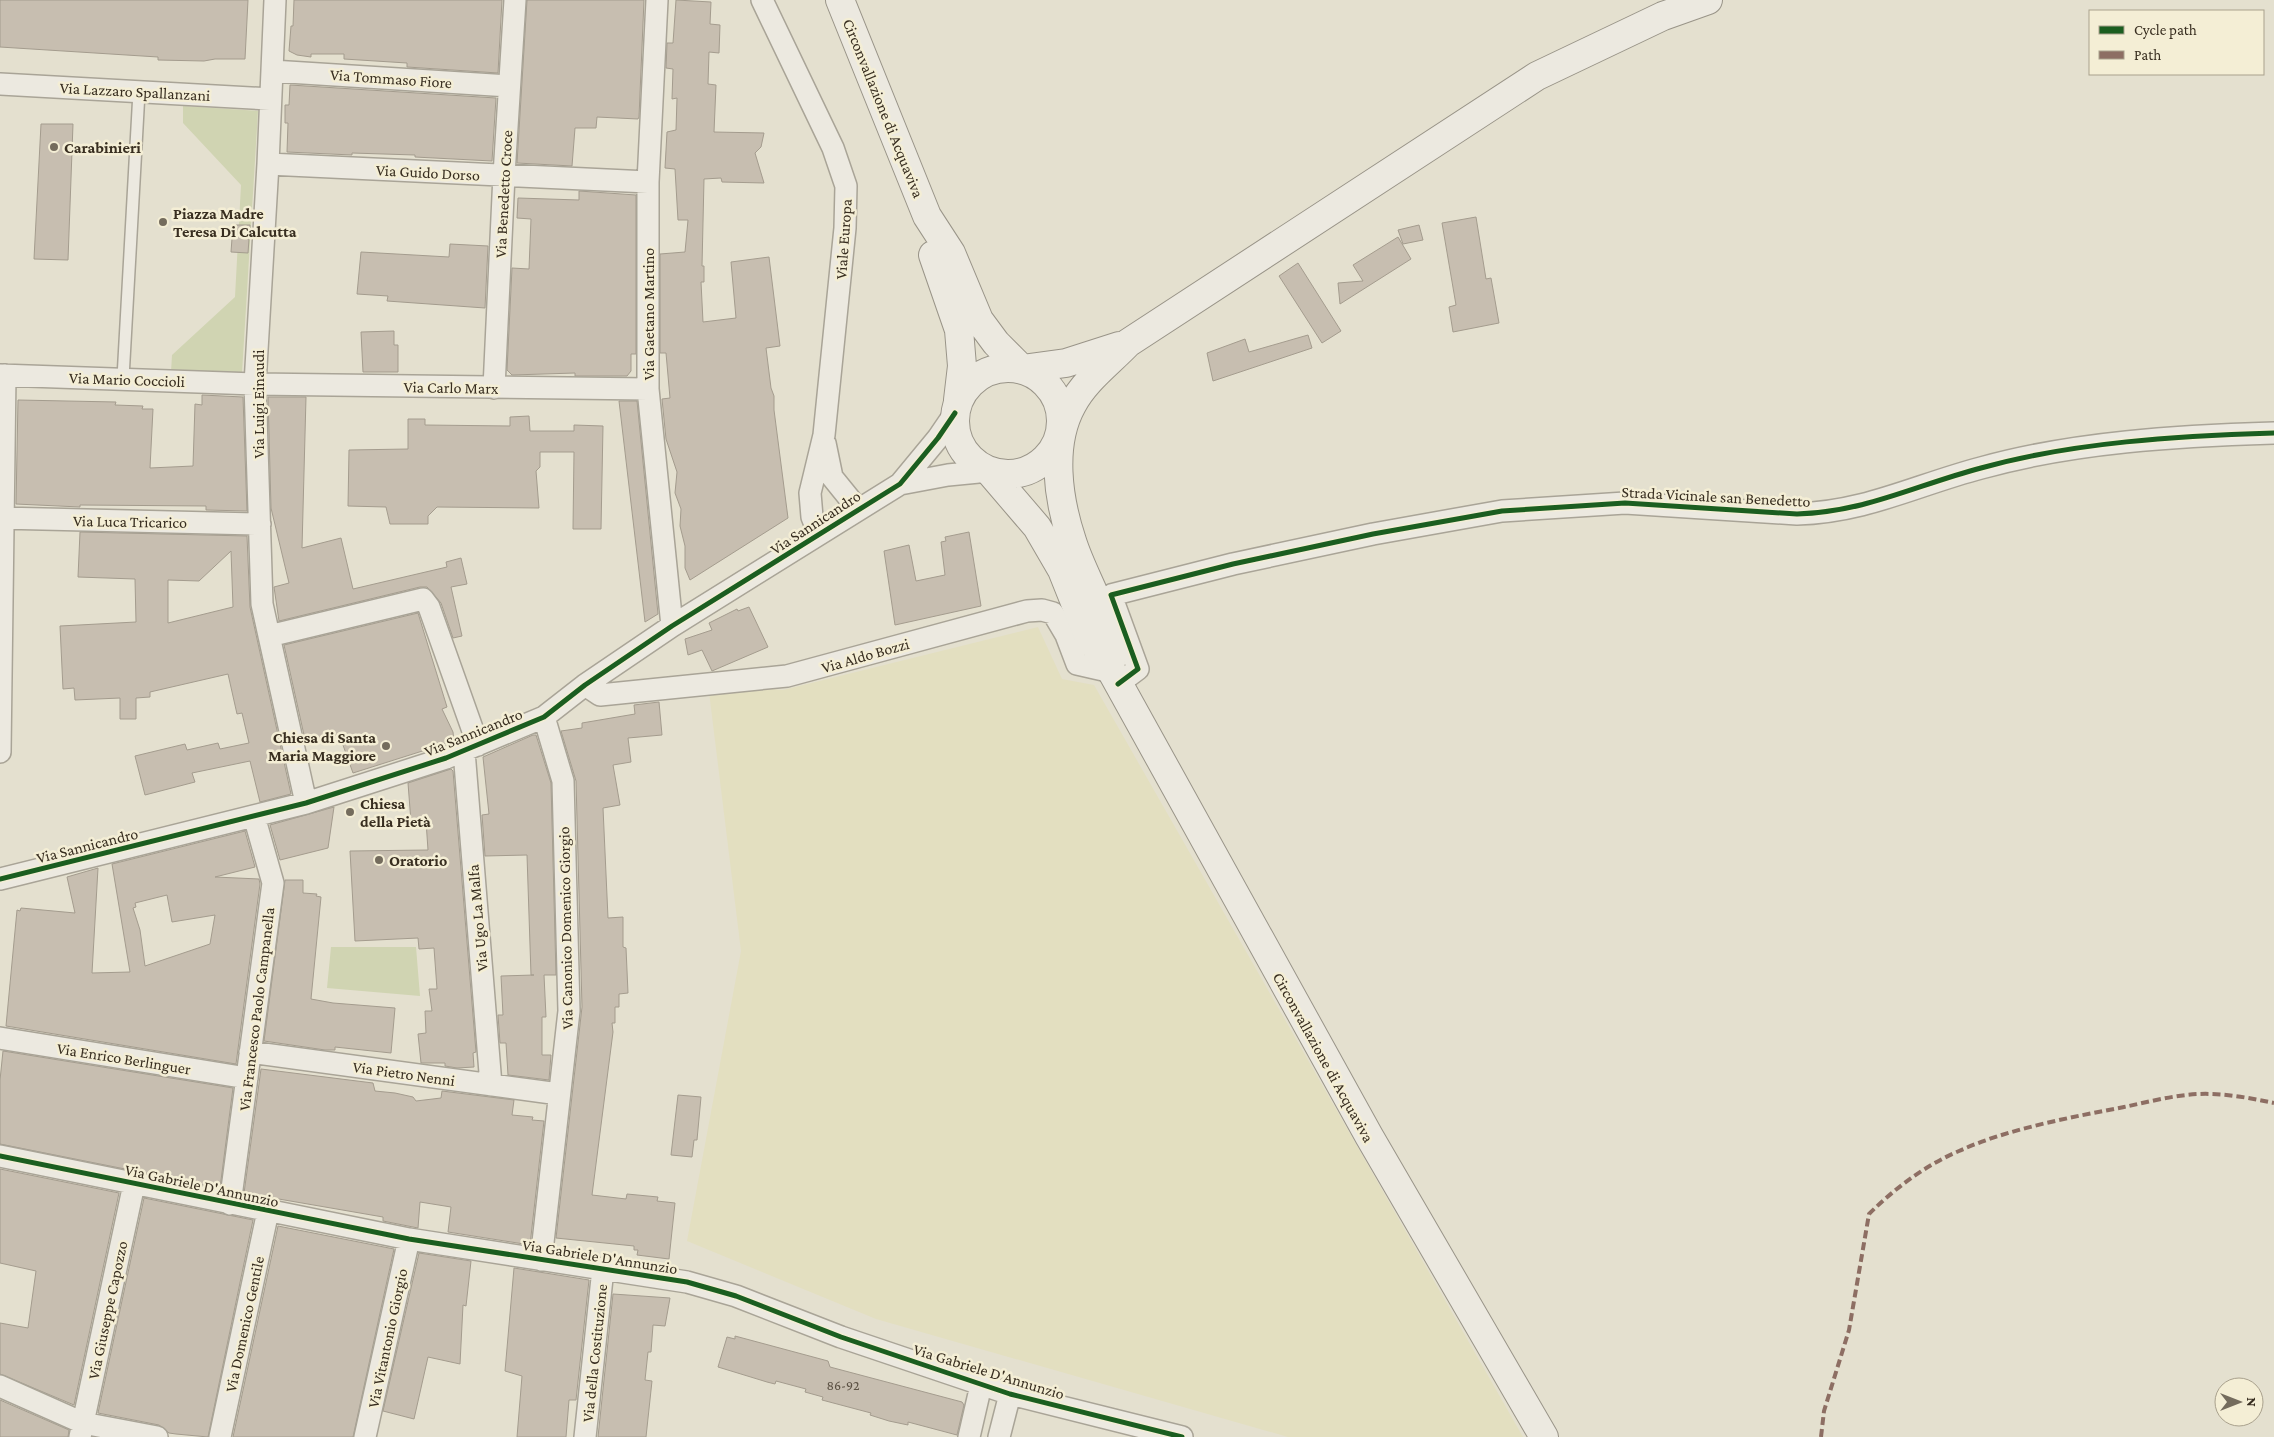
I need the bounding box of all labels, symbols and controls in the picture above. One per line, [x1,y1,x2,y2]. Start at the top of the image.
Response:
legend [2089,10,2264,75]
street label: Circonvallazione di Acquaviva [839,16,928,201]
text: Cycle path [2134,22,2197,39]
text: Path [2134,47,2161,63]
street label: Via Tommaso Fiore [329,66,452,91]
street label: Via Lazzaro Spallanzani [59,79,211,105]
street label: Via Benedetto Croce [492,130,515,258]
place label: Carabinieri [64,139,141,156]
marker: Carabinieri [48,141,60,153]
street label: Via Guido Dorso [376,161,480,184]
street label: Viale Europa [832,198,856,280]
place label: Piazza Madre Teresa Di Calcutta [173,205,297,240]
marker: Piazza Madre Teresa Di Calcutta [157,216,169,228]
street label: Via Gaetano Martino [640,248,657,380]
street label: Via Luigi Einaudi [250,350,268,458]
street label: Via Mario Coccioli [69,369,185,390]
street label: Via Carlo Marx [403,378,499,397]
street label: Strada Vicinale san Benedetto [1621,483,1811,510]
street label: Via Sannicandro [767,487,864,558]
street label: Via Luca Tricarico [73,512,187,531]
street label: Via Aldo Bozzi [819,635,911,676]
street label: Via Sannicandro [422,705,525,760]
place label: Chiesa di Santa Maria Maggiore [268,729,377,764]
marker: Chiesa di Santa Maria Maggiore [380,740,392,752]
place label: Chiesa della Pietà [360,795,431,830]
marker: Chiesa della Pietà [344,806,356,818]
street label: Via Sannicandro [35,825,140,866]
street label: Via Canonico Domenico Giorgio [555,826,577,1030]
place label: Oratorio [389,852,447,869]
marker: Oratorio [373,854,385,866]
street label: Via Ugo La Malfa [464,863,492,972]
street label: Via Francesco Paolo Campanella [236,906,278,1112]
street label: Circonvallazione di Acquaviva [1269,969,1378,1146]
street label: Via Enrico Berlinguer [56,1040,192,1079]
street label: Via Pietro Nenni [352,1058,456,1089]
street label: Via Gabriele D'Annunzio [123,1161,280,1210]
street label: Via Gabriele D'Annunzio [521,1236,679,1277]
street label: Via Giuseppe Capozzo [85,1239,131,1381]
street label: Via Domenico Gentile [222,1255,267,1394]
street label: Via Vitantonio Giorgio [364,1267,412,1410]
street label: Via della Costituzione [579,1283,610,1423]
street label: Via Gabriele D'Annunzio [911,1340,1066,1403]
house number: 86-92 [826,1377,860,1393]
north arrow [2214,1377,2264,1427]
text: N [2244,1397,2260,1407]

